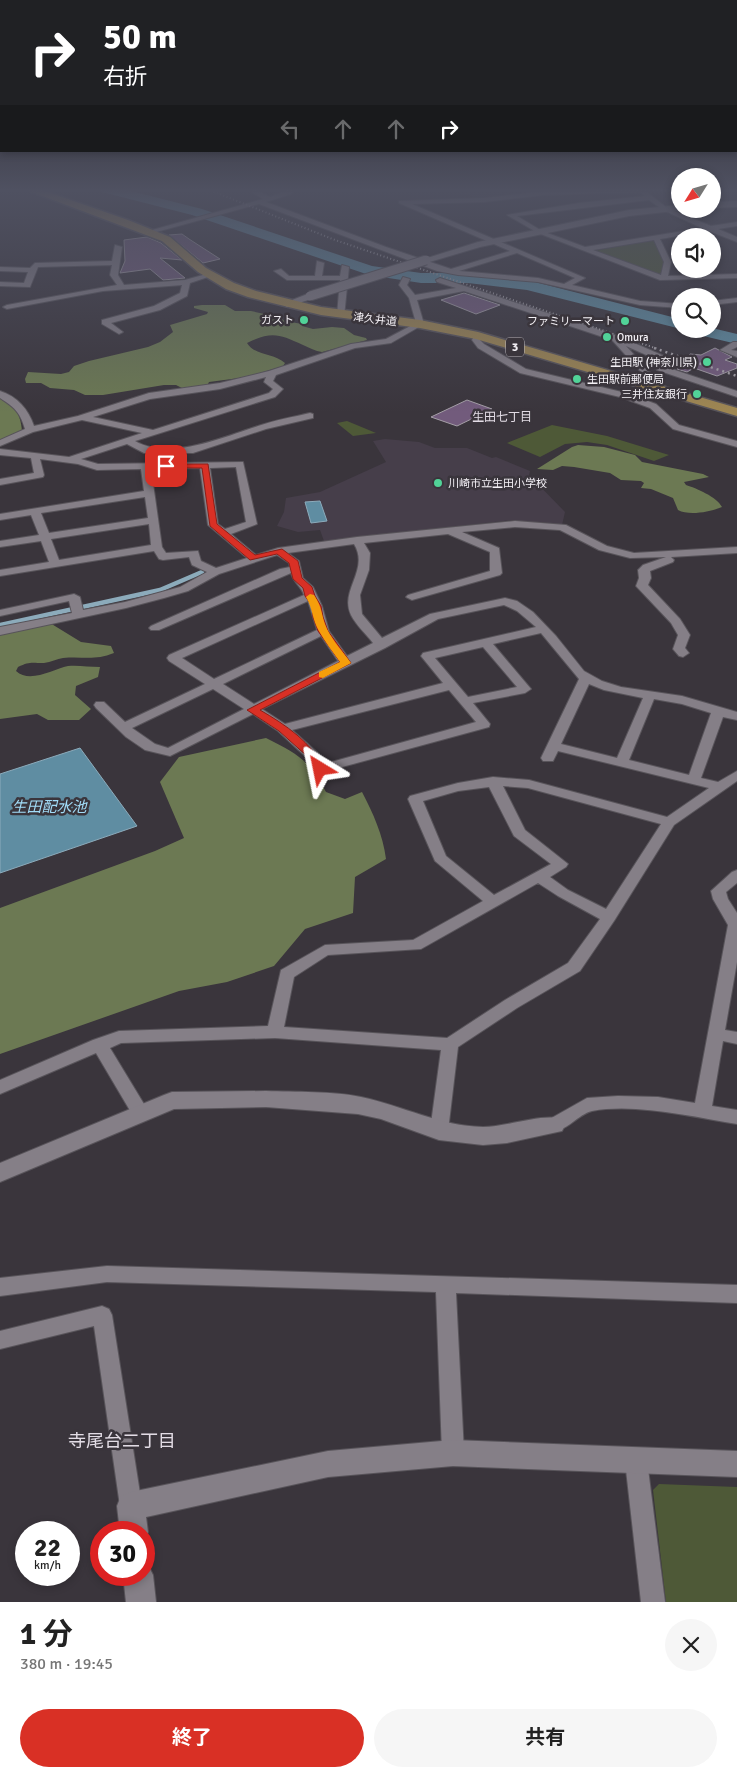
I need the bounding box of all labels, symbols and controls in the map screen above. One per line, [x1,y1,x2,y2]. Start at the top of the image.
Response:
text: 50 m [103,15,177,58]
icon: right [20,20,85,85]
text: 右折 [103,63,147,90]
icon: left [276,115,304,143]
icon: ahead [329,115,357,143]
icon: ahead [382,115,410,143]
icon: right [435,115,463,143]
north arrow [671,168,721,218]
map controls [671,168,721,338]
button: sound [671,228,721,278]
button: search [671,288,721,338]
street label: 津久井道 [352,310,398,329]
place label: ガスト [261,314,294,327]
marker: ガスト [298,314,310,326]
place label: ファミリーマート [527,315,615,328]
marker: ファミリーマート [619,315,631,327]
marker: Omura [601,331,613,343]
place label: Omura [617,331,649,344]
road number: 3 [506,338,524,357]
place label: 生田駅 (神奈川県) [610,356,697,369]
marker: 生田駅 (神奈川県) [701,356,713,368]
marker: 生田駅前郵便局 [571,373,583,385]
place label: 生田駅前郵便局 [587,373,664,386]
place label: 三井住友銀行 [621,388,687,401]
marker: 三井住友銀行 [691,388,703,400]
district label: 生田七丁目 [472,410,532,425]
pin [145,445,187,487]
icon: arrive [152,452,180,480]
marker: 川崎市立生田小学校 [432,477,444,489]
place label: 川崎市立生田小学校 [448,477,547,490]
position arrow [293,742,345,794]
water label: 生田配水池 [11,798,88,816]
district label: 寺尾台二丁目 [68,1430,176,1452]
speed limit sign: 30 [90,1521,155,1586]
text: 22 [34,1532,61,1563]
text: km/h [34,1558,61,1573]
text: 1 分 [20,1616,73,1653]
button: close [665,1619,717,1671]
text: 380 m · 19:45 [20,1654,113,1674]
button: 終了 [20,1709,364,1767]
button: 共有 [374,1709,717,1767]

